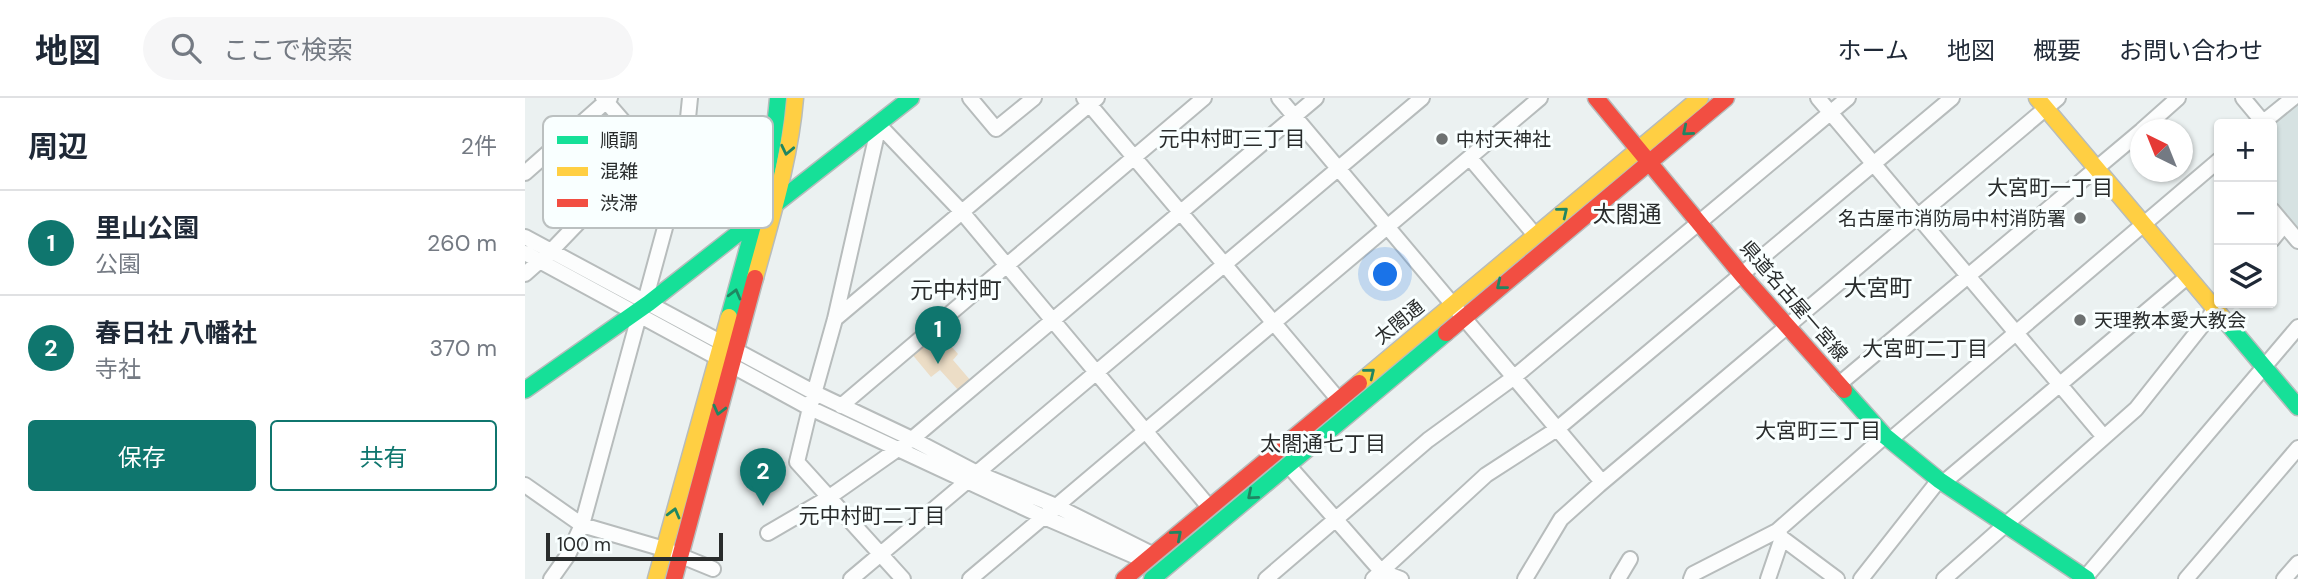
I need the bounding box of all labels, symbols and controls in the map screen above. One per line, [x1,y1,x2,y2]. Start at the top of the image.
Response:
search box [143,17,633,80]
text: 地図 [35,29,101,72]
icon: search [167,29,205,67]
text: ここで検索 [223,33,353,67]
text: ホーム [1838,35,1909,66]
text: 地図 [1947,35,1995,66]
text: 概要 [2033,35,2081,66]
text: お問い合わせ [2119,35,2263,66]
legend [543,116,773,228]
north arrow [2130,119,2193,182]
map controls [2214,119,2277,308]
button: + [2214,119,2277,182]
one-way arrow [1683,123,1696,135]
district label: 元中村町三丁目 [1159,125,1306,153]
text: 周辺 [28,127,88,166]
place label: 中村天神社 [1456,127,1551,152]
text: 順調 [600,128,638,153]
text: 2件 [461,131,497,161]
marker: 中村天神社 [1434,131,1450,147]
one-way arrow [781,144,796,156]
text: 混雑 [600,159,638,184]
district label: 大宮町一丁目 [1987,174,2113,202]
button: − [2214,182,2277,245]
text: 渋滞 [600,191,638,216]
district label: 太閤通 [1593,199,1662,229]
place label: 名古屋市消防局中村消防署 [1838,206,2066,231]
one-way arrow [1556,207,1568,220]
marker: 名古屋市消防局中村消防署 [2072,210,2088,226]
text: 里山公園 [95,211,199,245]
text: 1 [47,228,55,258]
text: 260 m [427,228,497,258]
street label: 県道名古屋一宮線 [1735,235,1853,367]
button: layers [2214,245,2277,308]
text: 公園 [95,249,141,279]
your location [1368,257,1402,291]
district label: 大宮町 [1844,273,1913,303]
district label: 元中村町 [910,275,1002,305]
one-way arrow [1497,277,1510,289]
one-way arrow [727,288,741,300]
street label: 太閤通 [1369,294,1429,350]
pin: 1 [915,306,961,364]
place label: 天理教本愛大教会 [2094,308,2246,333]
marker: 天理教本愛大教会 [2072,312,2088,328]
text: 春日社 八幡社 [95,316,257,350]
text: 2 [44,333,58,363]
text: 370 m [429,333,497,363]
district label: 大宮町二丁目 [1862,335,1988,363]
text: 寺社 [95,354,141,384]
one-way arrow [1361,369,1374,381]
one-way arrow [713,403,727,415]
district label: 大宮町三丁目 [1755,417,1881,445]
button: 保存 [28,420,256,491]
button: 共有 [270,420,497,491]
district label: 太閤通七丁目 [1260,430,1386,458]
pin: 2 [740,448,786,506]
one-way arrow [1248,487,1261,499]
district label: 元中村町二丁目 [799,502,946,530]
one-way arrow [666,508,681,520]
scale bar [546,530,723,562]
one-way arrow [1168,531,1181,543]
text: 100 m [557,532,611,557]

